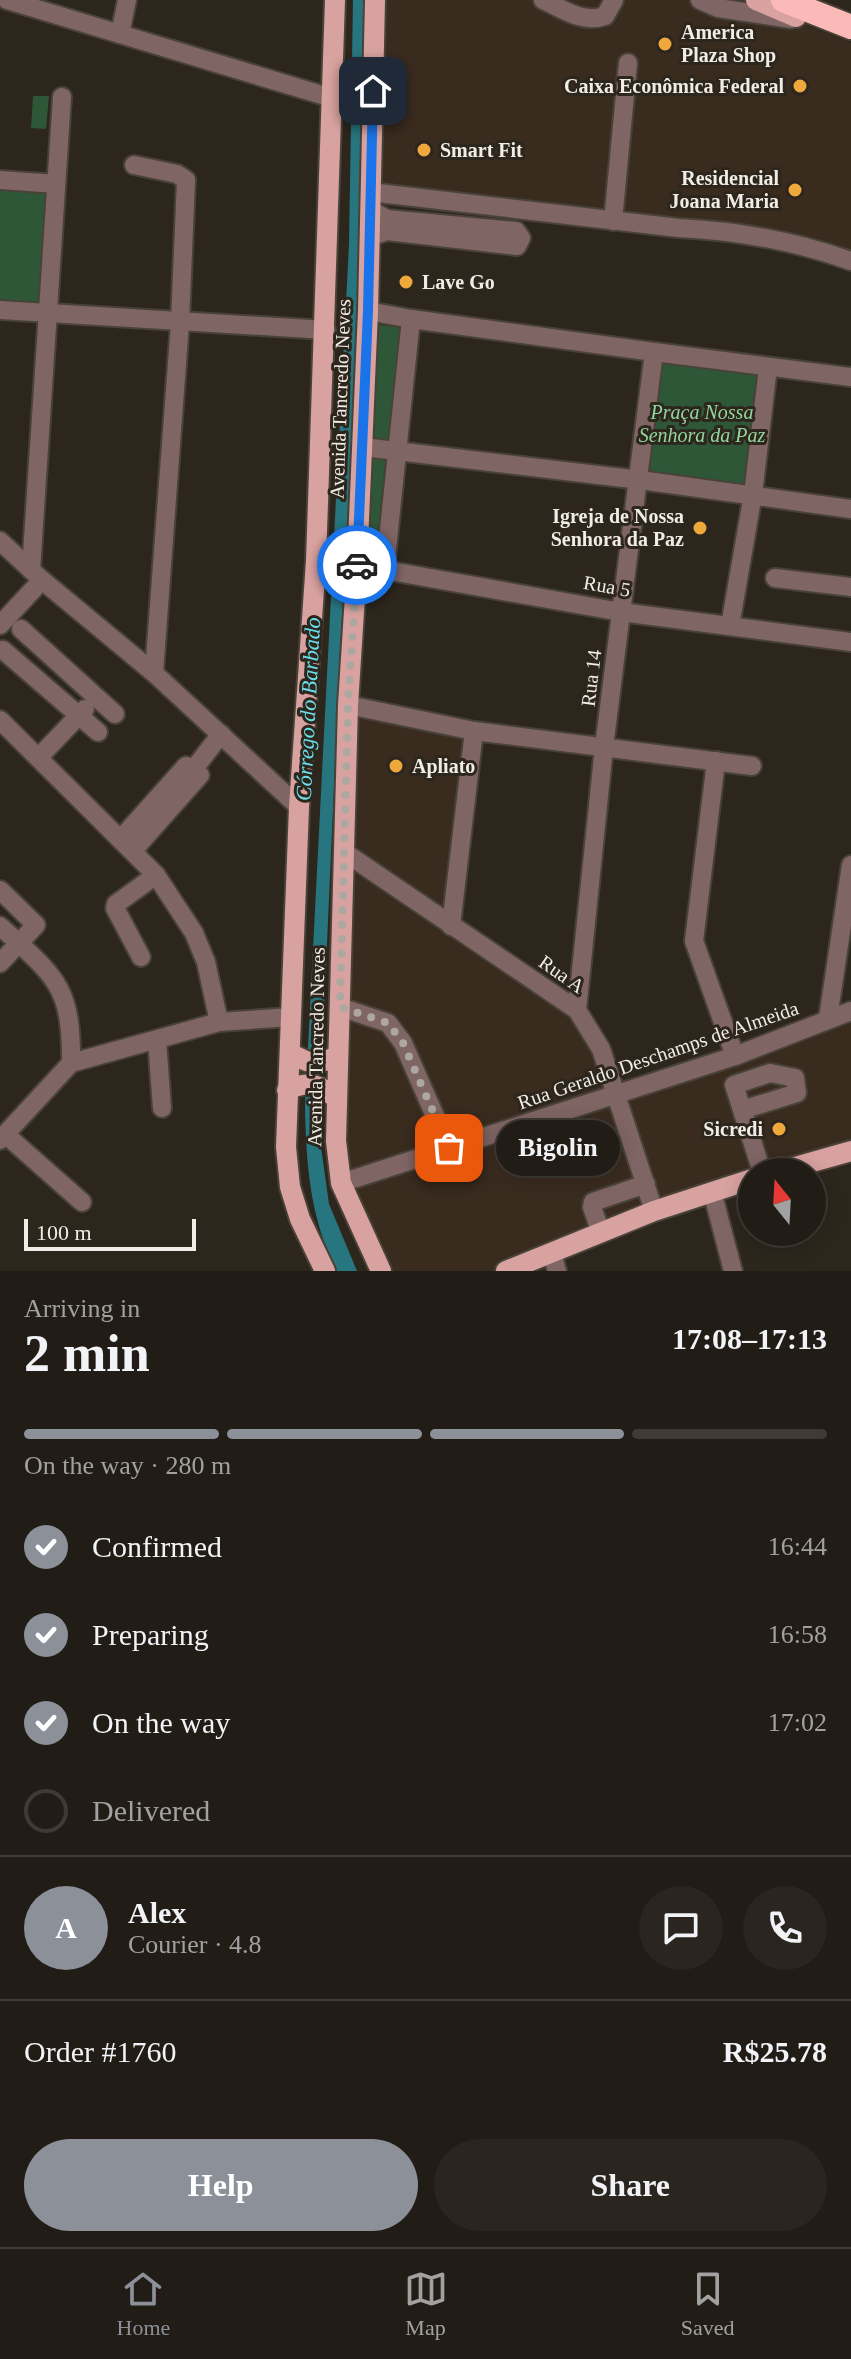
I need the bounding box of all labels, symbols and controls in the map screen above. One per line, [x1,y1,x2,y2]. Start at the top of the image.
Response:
place label: America Plaza Shop [681,21,776,67]
marker: America Plaza Shop [656,35,674,53]
pin [339,57,407,125]
icon: home [351,69,395,113]
place label: Caixa Econômica Federal [564,75,784,97]
marker: Caixa Econômica Federal [791,77,809,95]
place label: Smart Fit [440,139,523,161]
marker: Smart Fit [415,141,433,159]
place label: Residencial Joana Maria [670,167,779,212]
marker: Residencial Joana Maria [786,181,804,199]
place label: Lave Go [422,271,495,293]
marker: Lave Go [397,273,415,291]
street label: Avenida Tancredo Neves [326,298,354,499]
park label: Praça Nossa Senhora da Paz [639,401,766,446]
place label: Igreja de Nossa Senhora da Paz [551,505,684,550]
marker: Igreja de Nossa Senhora da Paz [691,519,709,537]
courier [317,525,397,605]
icon: car [335,543,379,587]
street label: Rua 5 [582,571,632,601]
water label: Córrego do Barbado [291,617,325,801]
street label: Rua 14 [577,648,605,708]
place label: Apliato [412,755,475,778]
marker: Apliato [387,757,405,775]
street label: Avenida Tancredo Neves [303,947,329,1147]
street label: Rua A [535,950,589,998]
street label: Rua Geraldo Deschamps de Almeida [515,996,802,1114]
pin [415,1114,483,1182]
place label: Sicredi [703,1118,763,1140]
callout: Bigolin [497,1120,621,1176]
marker: Sicredi [770,1120,788,1138]
icon: bag [427,1126,471,1170]
text: Bigolin [518,1133,598,1162]
north arrow [738,1158,826,1246]
map controls [738,1158,826,1246]
scale bar [24,1215,196,1251]
text: 100 m [36,1220,92,1245]
text: Arriving in [24,1294,140,1323]
text: 17:08–17:13 [672,1322,827,1355]
text: 2 min [24,1325,150,1382]
text: On the way · 280 m [24,1451,231,1480]
icon: check [24,1525,68,1569]
text: Confirmed [92,1530,222,1563]
text: 16:44 [768,1532,827,1561]
icon: check [24,1613,68,1657]
text: Preparing [92,1618,209,1651]
text: 16:58 [768,1620,827,1649]
icon: check [24,1701,68,1745]
text: On the way [92,1706,230,1739]
text: 17:02 [768,1708,827,1737]
text: Delivered [92,1794,210,1827]
button: chat [639,1886,723,1970]
button: phone [743,1886,827,1970]
text: Alex [128,1896,186,1929]
text: A [55,1911,77,1944]
text: Courier · 4.8 [128,1930,262,1959]
text: Order #1760 [24,2035,176,2068]
text: R$25.78 [723,2035,827,2068]
button: Help [24,2139,418,2231]
button: Share [434,2139,827,2231]
tab: Home [117,2267,170,2341]
tab: Map [404,2267,448,2341]
tab: Saved [681,2267,734,2341]

